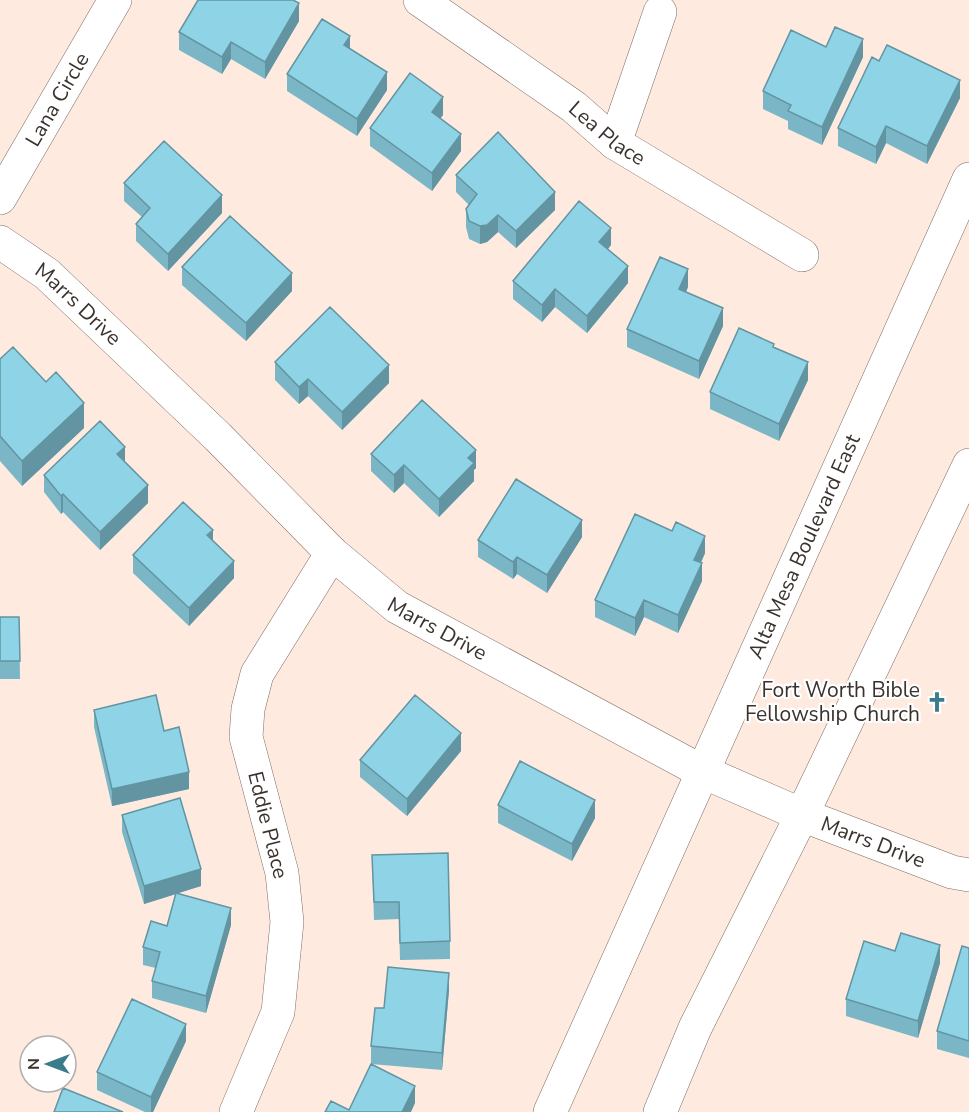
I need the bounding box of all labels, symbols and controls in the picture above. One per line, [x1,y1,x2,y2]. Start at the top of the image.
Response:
street label: Lana Circle [19,47,96,152]
street label: Lea Place [563,95,651,172]
street label: Marrs Drive [30,256,127,352]
street label: Alta Mesa Boulevard East [741,429,867,663]
street label: Marrs Drive [382,590,492,667]
place label: Fort Worth Bible Fellowship Church [745,676,920,728]
church icon: Fort Worth Bible Fellowship Church [925,690,949,714]
street label: Eddie Place [241,769,295,881]
street label: Marrs Drive [817,810,929,875]
north arrow [18,1034,78,1094]
text: N [23,1058,45,1070]

